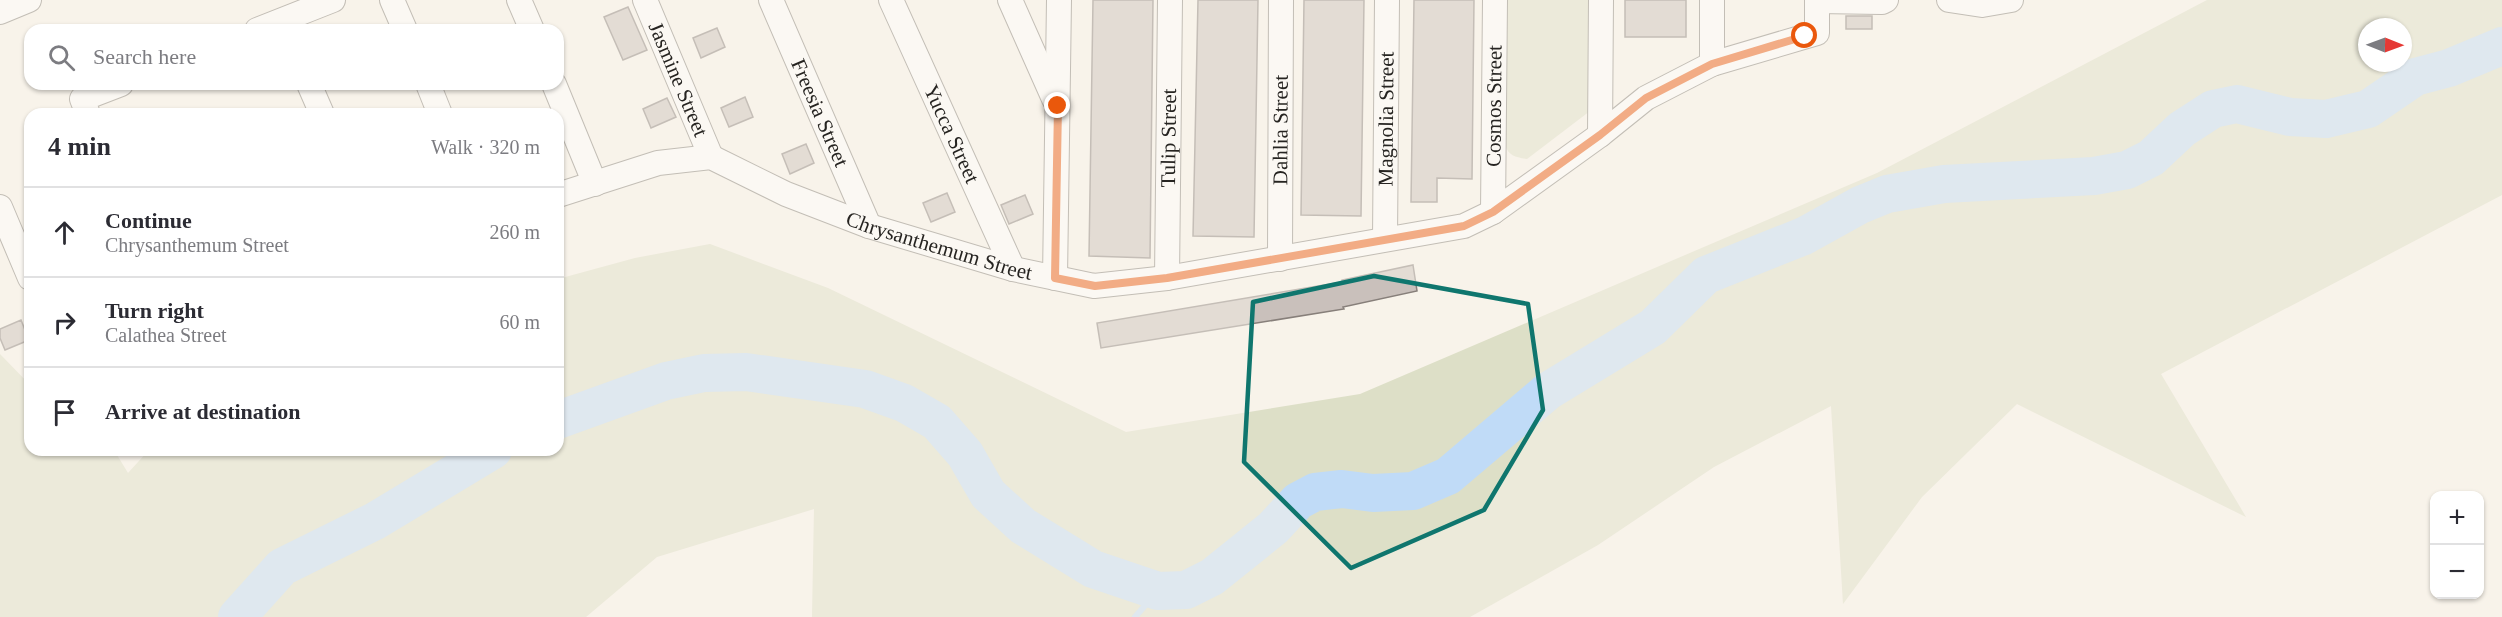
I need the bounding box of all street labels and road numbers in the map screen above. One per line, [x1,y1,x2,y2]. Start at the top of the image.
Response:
street label: Jasmine Street [644,18,713,140]
street label: Cosmos Street [1481,45,1507,167]
street label: Magnolia Street [1373,51,1399,187]
street label: Freesia Street [786,55,854,171]
street label: Dahlia Street [1268,75,1293,185]
street label: Yucca Street [919,81,985,187]
street label: Tulip Street [1156,88,1181,188]
street label: Chrysanthemum Street [843,206,1035,285]

